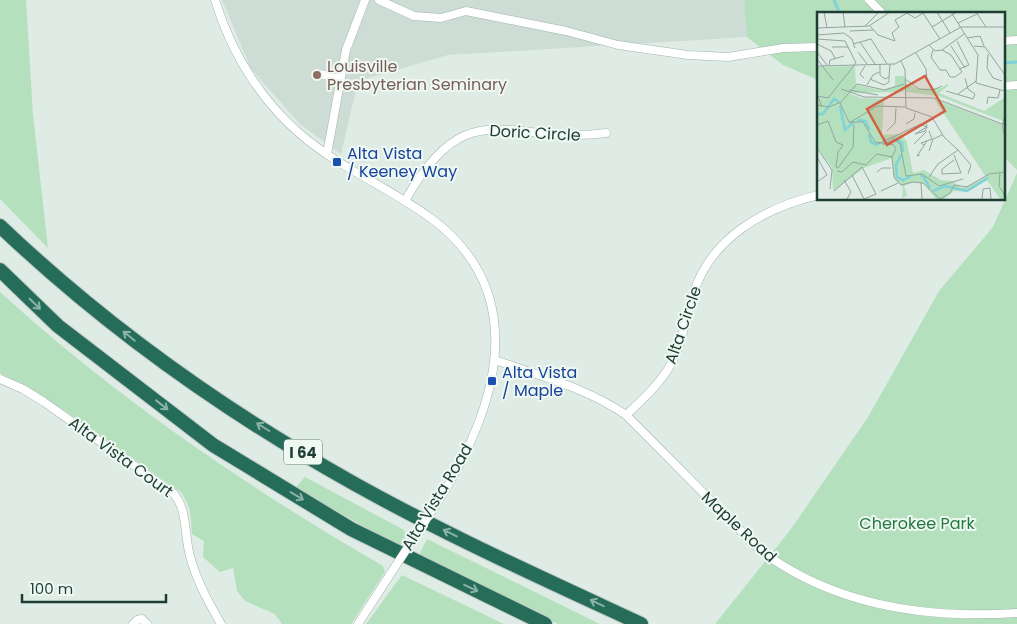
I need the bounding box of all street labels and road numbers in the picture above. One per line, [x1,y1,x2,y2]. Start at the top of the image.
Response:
street label: Doric Circle [489,119,581,147]
street label: Alta Circle [659,283,707,367]
street label: Alta Vista Court [64,411,178,503]
street label: Alta Vista Road [396,439,478,555]
road number: I 64 [284,440,322,464]
street label: Maple Road [696,486,782,568]

